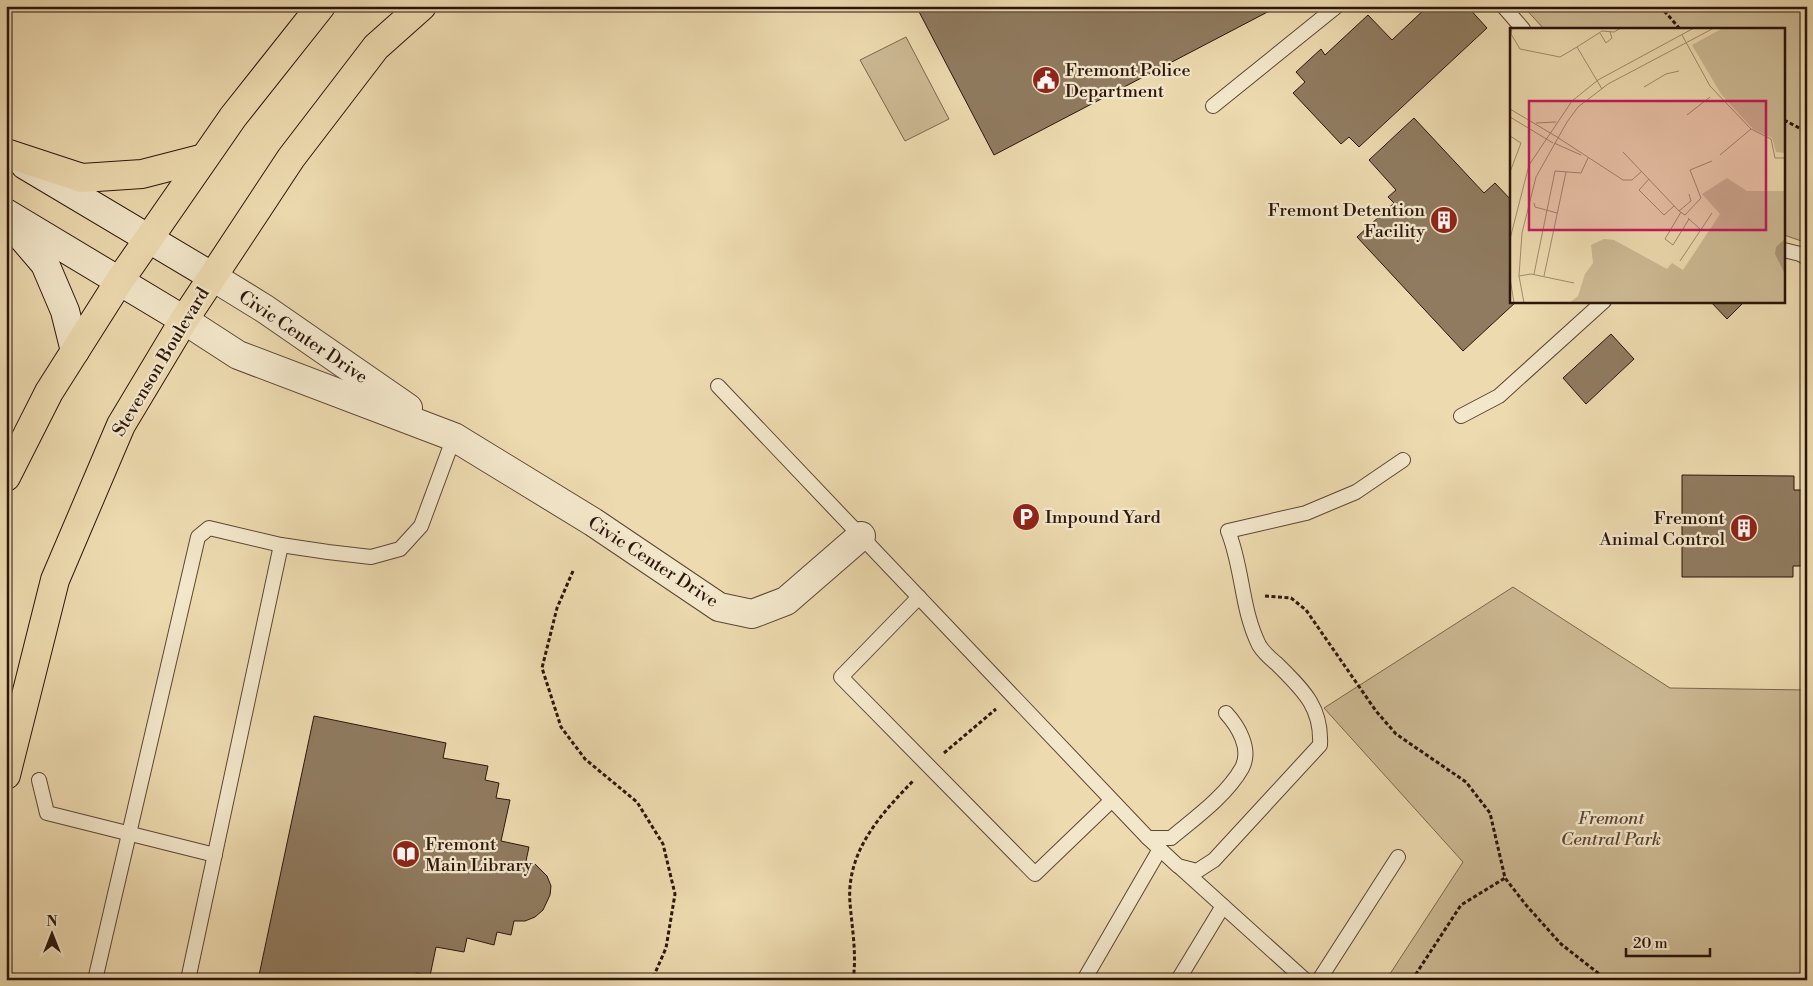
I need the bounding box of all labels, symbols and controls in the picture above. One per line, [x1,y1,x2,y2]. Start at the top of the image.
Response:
inset map [1510,28,1786,302]
place label: Fremont Police Department [1065,59,1191,103]
public building icon: Fremont Police Department [1031,65,1061,95]
place label: Fremont Detention Facility [1268,199,1425,243]
building icon: Fremont Detention Facility [1429,205,1459,235]
street label: Stevenson Boulevard [107,283,215,441]
street label: Civic Center Drive [234,285,372,389]
parking icon: Impound Yard [1011,502,1041,532]
place label: Impound Yard [1045,506,1162,529]
place label: Fremont Animal Control [1598,507,1726,551]
street label: Civic Center Drive [583,511,723,613]
building icon: Fremont Animal Control [1729,513,1759,543]
park label: Fremont Central Park [1561,807,1661,851]
place label: Fremont Main Library [425,833,533,877]
library icon: Fremont Main Library [391,839,421,869]
north arrow [28,908,78,958]
text: N [46,913,58,931]
scale bar [1626,926,1709,958]
text: 20 m [1633,934,1668,953]

